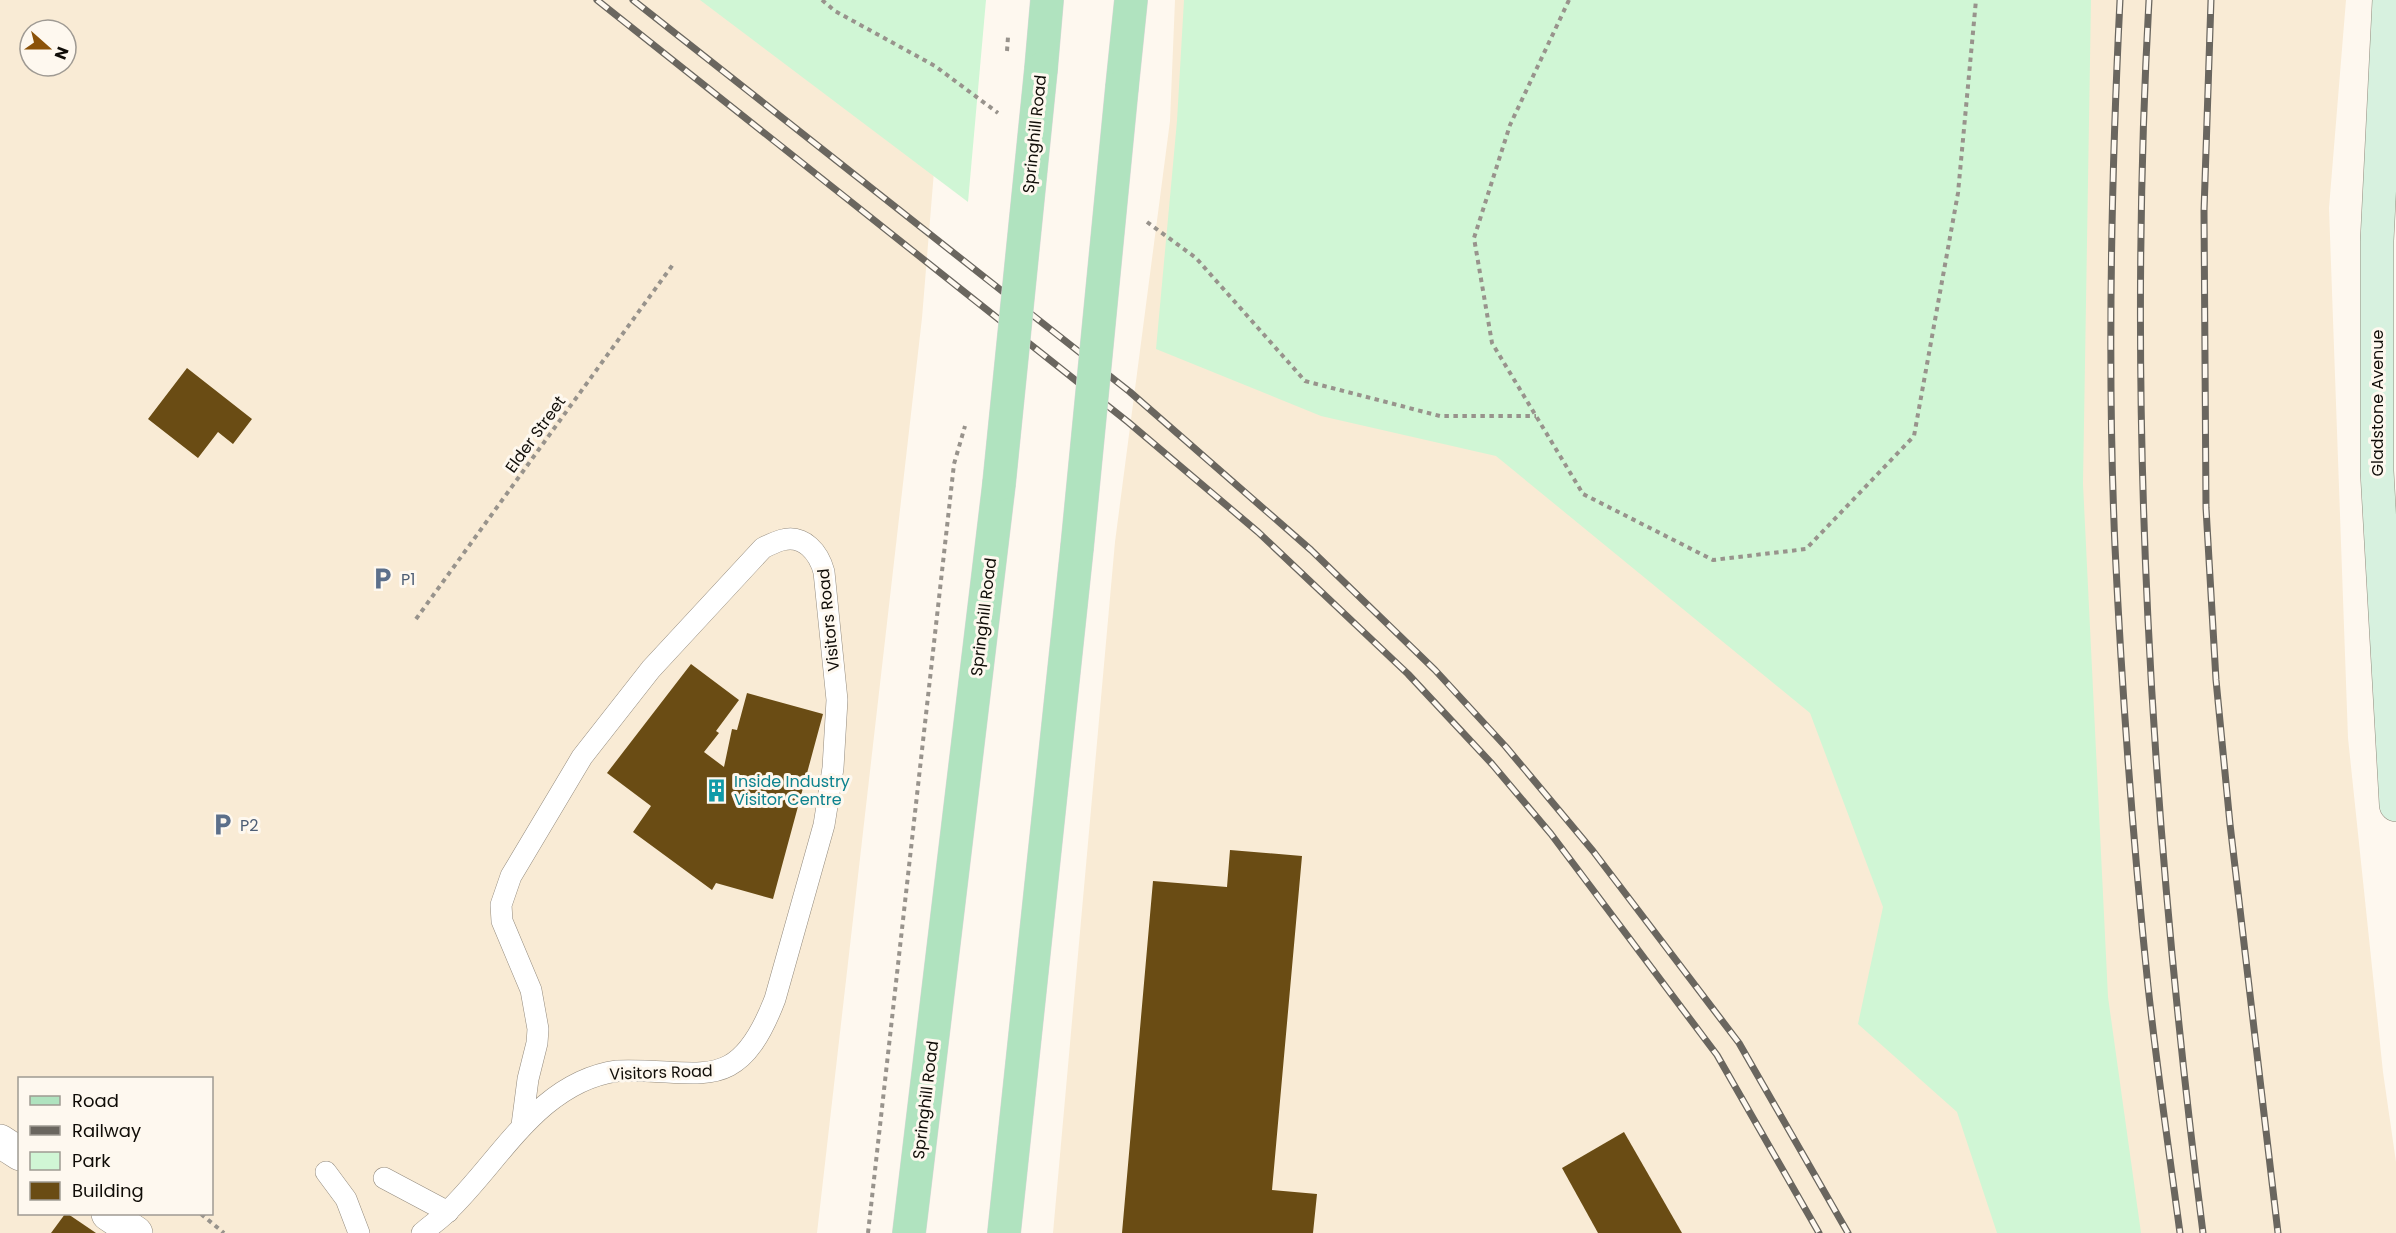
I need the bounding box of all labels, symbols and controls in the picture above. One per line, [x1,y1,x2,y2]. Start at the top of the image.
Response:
north arrow [18,18,78,78]
text: N [49,43,74,63]
street label: Springhill Road [1017,74,1052,194]
street label: Gladstone Avenue [2366,329,2389,476]
street label: Elder Street [500,391,571,477]
street label: Springhill Road [965,557,1002,678]
parking icon: P1 [370,566,396,592]
street label: Visitors Road [812,567,845,673]
place label: P1 [401,568,415,591]
place label: Inside Industry Visitor Centre [734,770,850,811]
building icon: Inside Industry Visitor Centre [703,777,729,803]
parking icon: P2 [209,812,235,838]
place label: P2 [240,814,258,837]
street label: Springhill Road [907,1040,944,1161]
street label: Visitors Road [609,1059,713,1086]
legend [18,1077,213,1215]
text: Road [72,1088,119,1113]
text: Railway [72,1118,141,1143]
text: Park [72,1148,111,1173]
text: Building [72,1178,144,1203]

